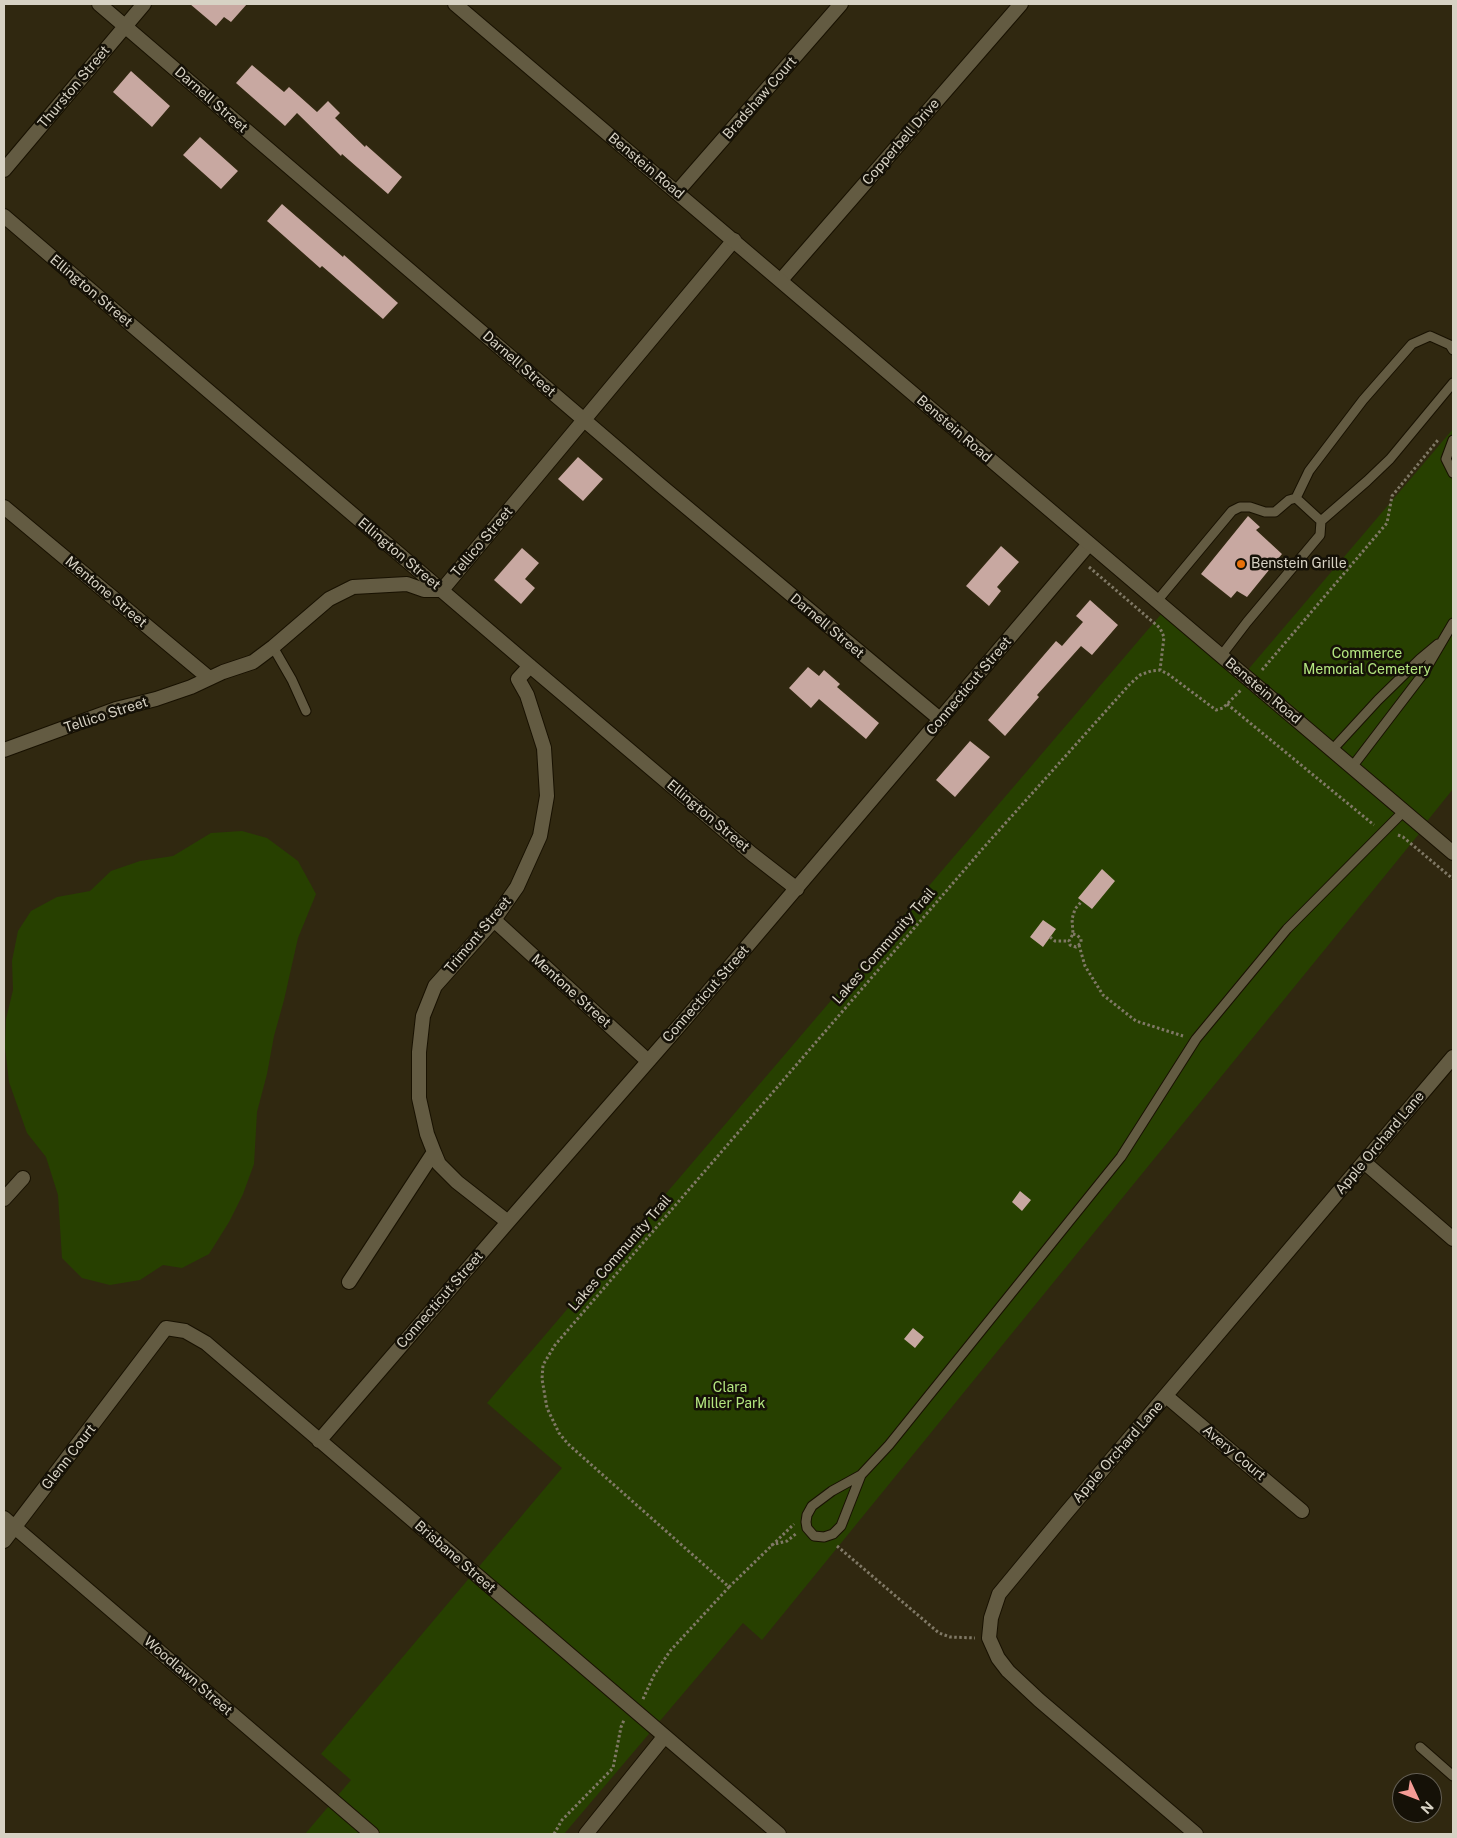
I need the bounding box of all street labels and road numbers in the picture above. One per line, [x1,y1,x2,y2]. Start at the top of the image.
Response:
street label: Thurston Street [35,42,113,132]
street label: Bradshaw Court [720,53,800,143]
street label: Darnell Street [171,64,251,136]
street label: Copperbell Drive [859,95,943,189]
street label: Benstein Road [605,129,687,203]
street label: Ellington Street [46,252,136,330]
street label: Darnell Street [479,328,559,400]
street label: Benstein Road [913,392,995,466]
street label: Tellico Street [448,503,516,581]
street label: Ellington Street [354,515,444,593]
street label: Mentone Street [62,553,150,631]
street label: Darnell Street [787,590,867,662]
street label: Connecticut Street [923,633,1015,739]
street label: Benstein Road [1222,654,1304,728]
street label: Tellico Street [62,694,150,736]
street label: Ellington Street [663,777,753,855]
street label: Lakes Community Trail [829,885,939,1007]
street label: Trimont Street [441,893,515,977]
street label: Connecticut Street [659,942,753,1046]
street label: Mentone Street [528,951,614,1031]
street label: Apple Orchard Lane [1332,1088,1428,1198]
street label: Lakes Community Trail [565,1192,675,1314]
street label: Connecticut Street [393,1248,487,1352]
street label: Apple Orchard Lane [1069,1398,1167,1506]
street label: Glenn Court [38,1421,100,1493]
street label: Avery Court [1199,1422,1269,1484]
street label: Brisbane Street [411,1517,499,1597]
street label: Woodlawn Street [140,1633,236,1719]

